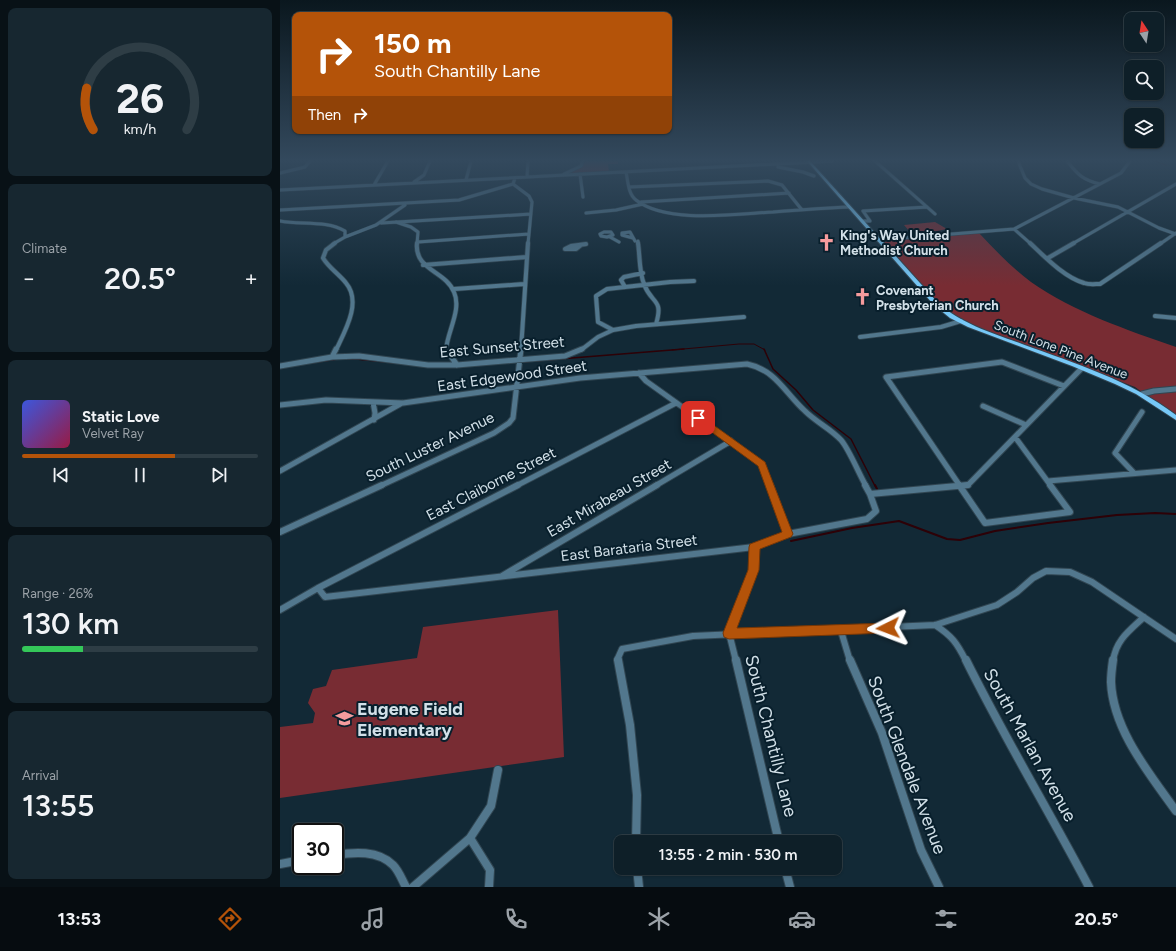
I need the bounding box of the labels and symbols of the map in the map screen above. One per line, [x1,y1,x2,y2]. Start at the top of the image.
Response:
north arrow [1124,12,1164,52]
place label: King's Way United Methodist Church [840,228,949,258]
church icon: King's Way United Methodist Church [817,232,837,252]
place label: Covenant Presbyterian Church [876,283,999,313]
church icon: Covenant Presbyterian Church [853,287,873,307]
street label: South Lone Pine Avenue [992,317,1130,382]
street label: East Sunset Street [439,333,566,361]
street label: East Edgewood Street [436,357,588,395]
pin [681,401,715,435]
street label: South Luster Avenue [363,408,497,486]
street label: East Claiborne Street [423,443,559,524]
street label: East Mirabeau Street [544,455,675,541]
street label: East Barataria Street [560,531,699,565]
position arrow [867,607,909,649]
street label: South Chantilly Lane [740,653,802,820]
street label: South Marlan Avenue [979,665,1081,826]
street label: South Glendale Avenue [863,673,951,857]
place label: Eugene Field Elementary [357,698,463,741]
school or university icon: Eugene Field Elementary [334,709,354,729]
speed limit sign: 30 [292,823,344,875]

